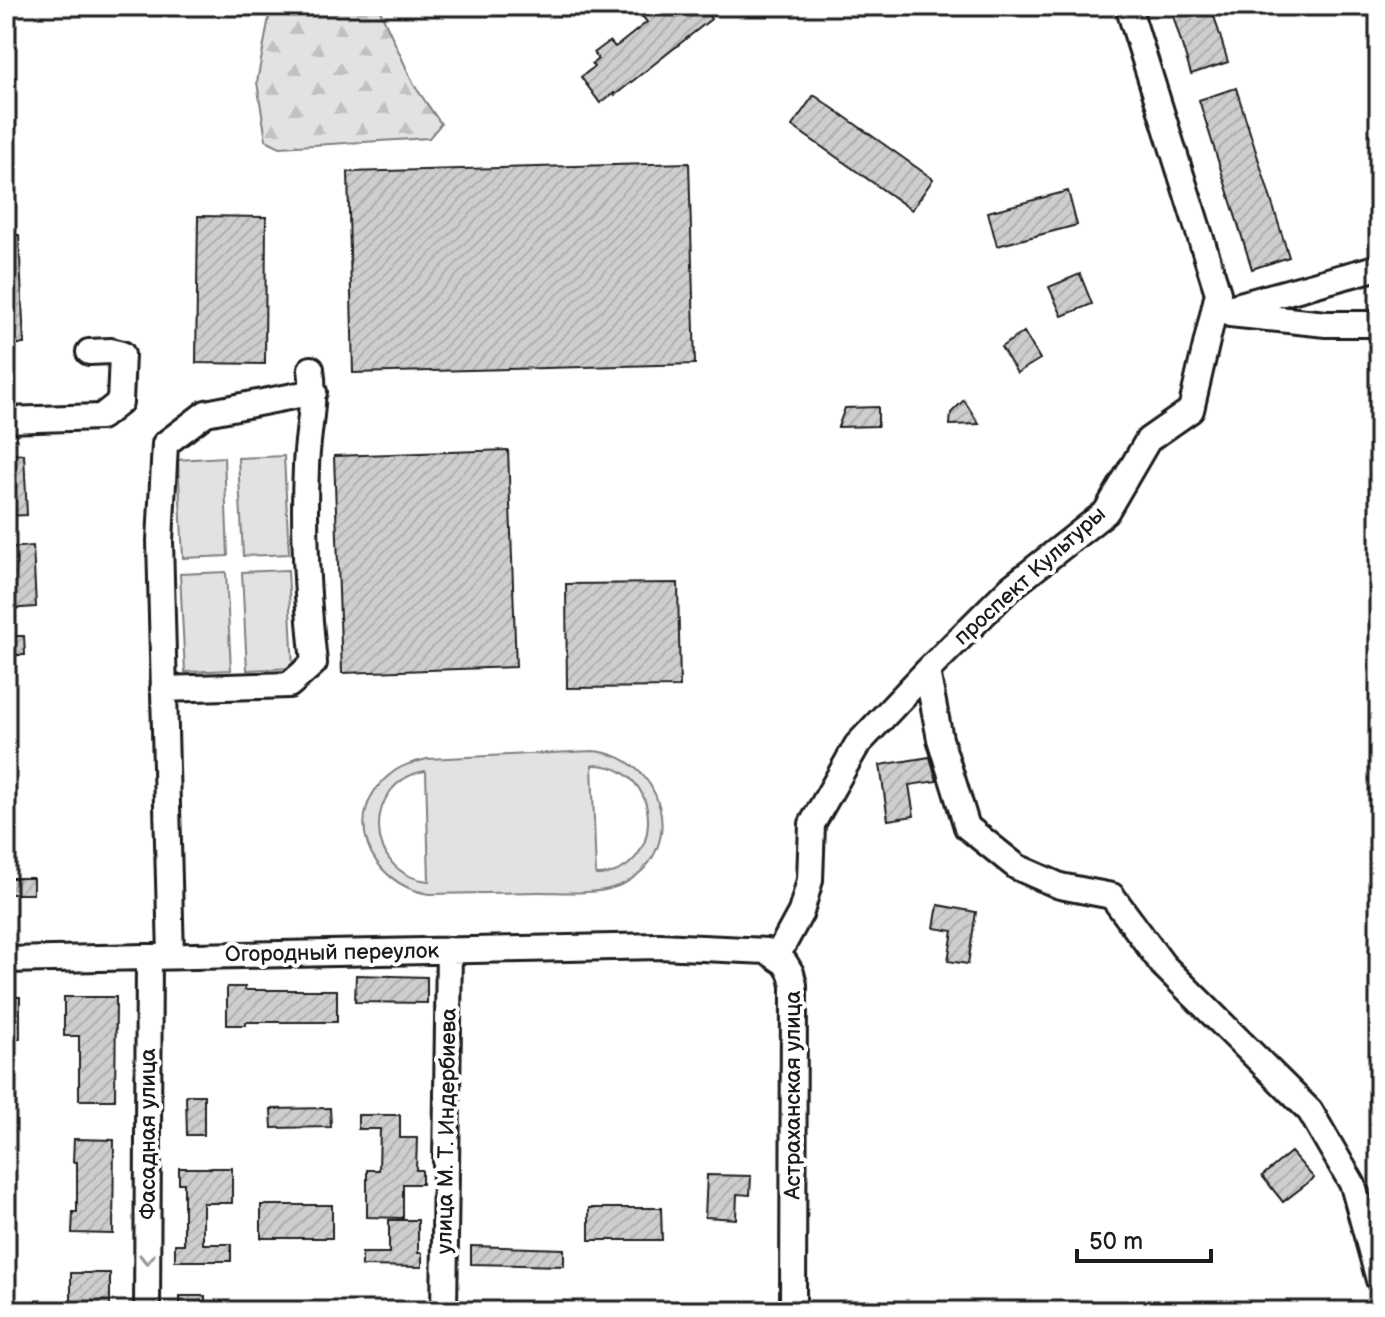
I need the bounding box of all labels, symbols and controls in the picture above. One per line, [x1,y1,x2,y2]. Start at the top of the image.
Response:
street label: проспект Культуры [949,501,1111,651]
street label: Огородный переулок [225,938,440,968]
street label: Астраханская улица [780,990,807,1201]
street label: улица М. Т. Индербиева [431,1008,463,1254]
street label: Фасадная улица [135,1048,162,1220]
scale bar [1077,1213,1211,1263]
text: 50 m [1089,1227,1143,1256]
one-way arrow [138,1253,156,1266]

